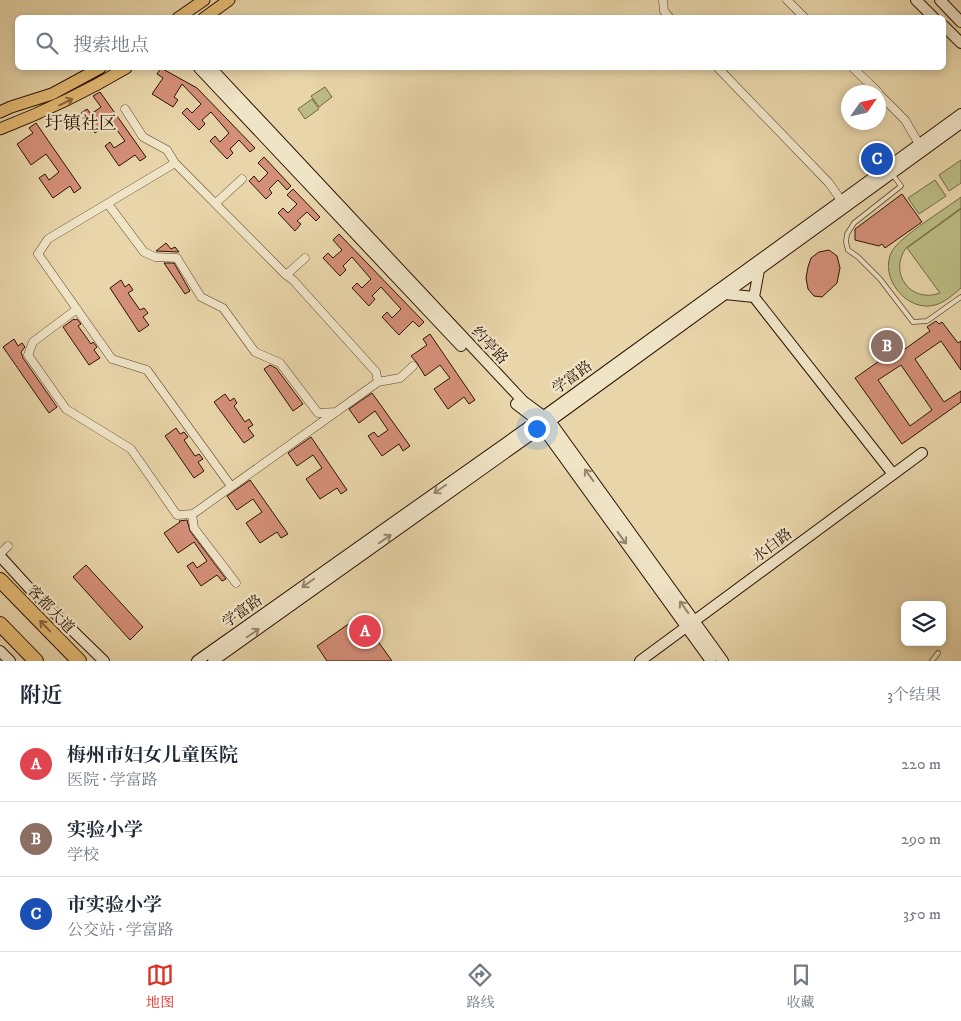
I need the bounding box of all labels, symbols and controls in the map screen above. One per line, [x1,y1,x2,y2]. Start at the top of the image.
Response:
search box [15,15,946,70]
icon: search [33,29,61,57]
text: 搜索地点 [73,34,149,57]
north arrow [841,85,886,130]
one-way arrow [58,97,73,107]
district label: 圩镇社区 [45,113,117,135]
pin: C [861,140,893,178]
street label: 约亭路 [467,322,512,368]
pin: B [871,327,903,365]
street label: 学富路 [549,356,596,398]
your location [524,416,550,442]
one-way arrow [584,468,594,482]
one-way arrow [433,484,447,494]
street label: 水白路 [749,524,796,567]
one-way arrow [617,530,627,544]
one-way arrow [378,534,392,544]
one-way arrow [301,578,315,588]
street label: 客都大道 [23,581,78,638]
street label: 学富路 [218,591,266,632]
one-way arrow [679,600,689,614]
map controls [901,601,946,646]
button: layers [901,601,946,646]
pin: A [349,612,381,650]
one-way arrow [39,620,51,632]
one-way arrow [246,628,260,638]
text: 附近 [20,683,62,709]
text: 3个结果 [887,685,941,705]
text: 梅州市妇女儿童医院 [67,744,238,767]
text: A [31,754,41,774]
text: 220 m [901,754,941,774]
text: 医院 · 学富路 [67,770,158,790]
text: 实验小学 [67,819,143,842]
text: B [31,829,41,849]
text: 290 m [901,829,941,849]
text: 学校 [67,845,99,865]
text: 市实验小学 [67,894,162,917]
text: C [31,904,41,924]
text: 350 m [903,904,941,924]
text: 公交站 · 学富路 [67,920,174,940]
tab: 地图 [146,961,174,1012]
tab: 路线 [466,961,494,1012]
tab: 收藏 [787,961,815,1012]

